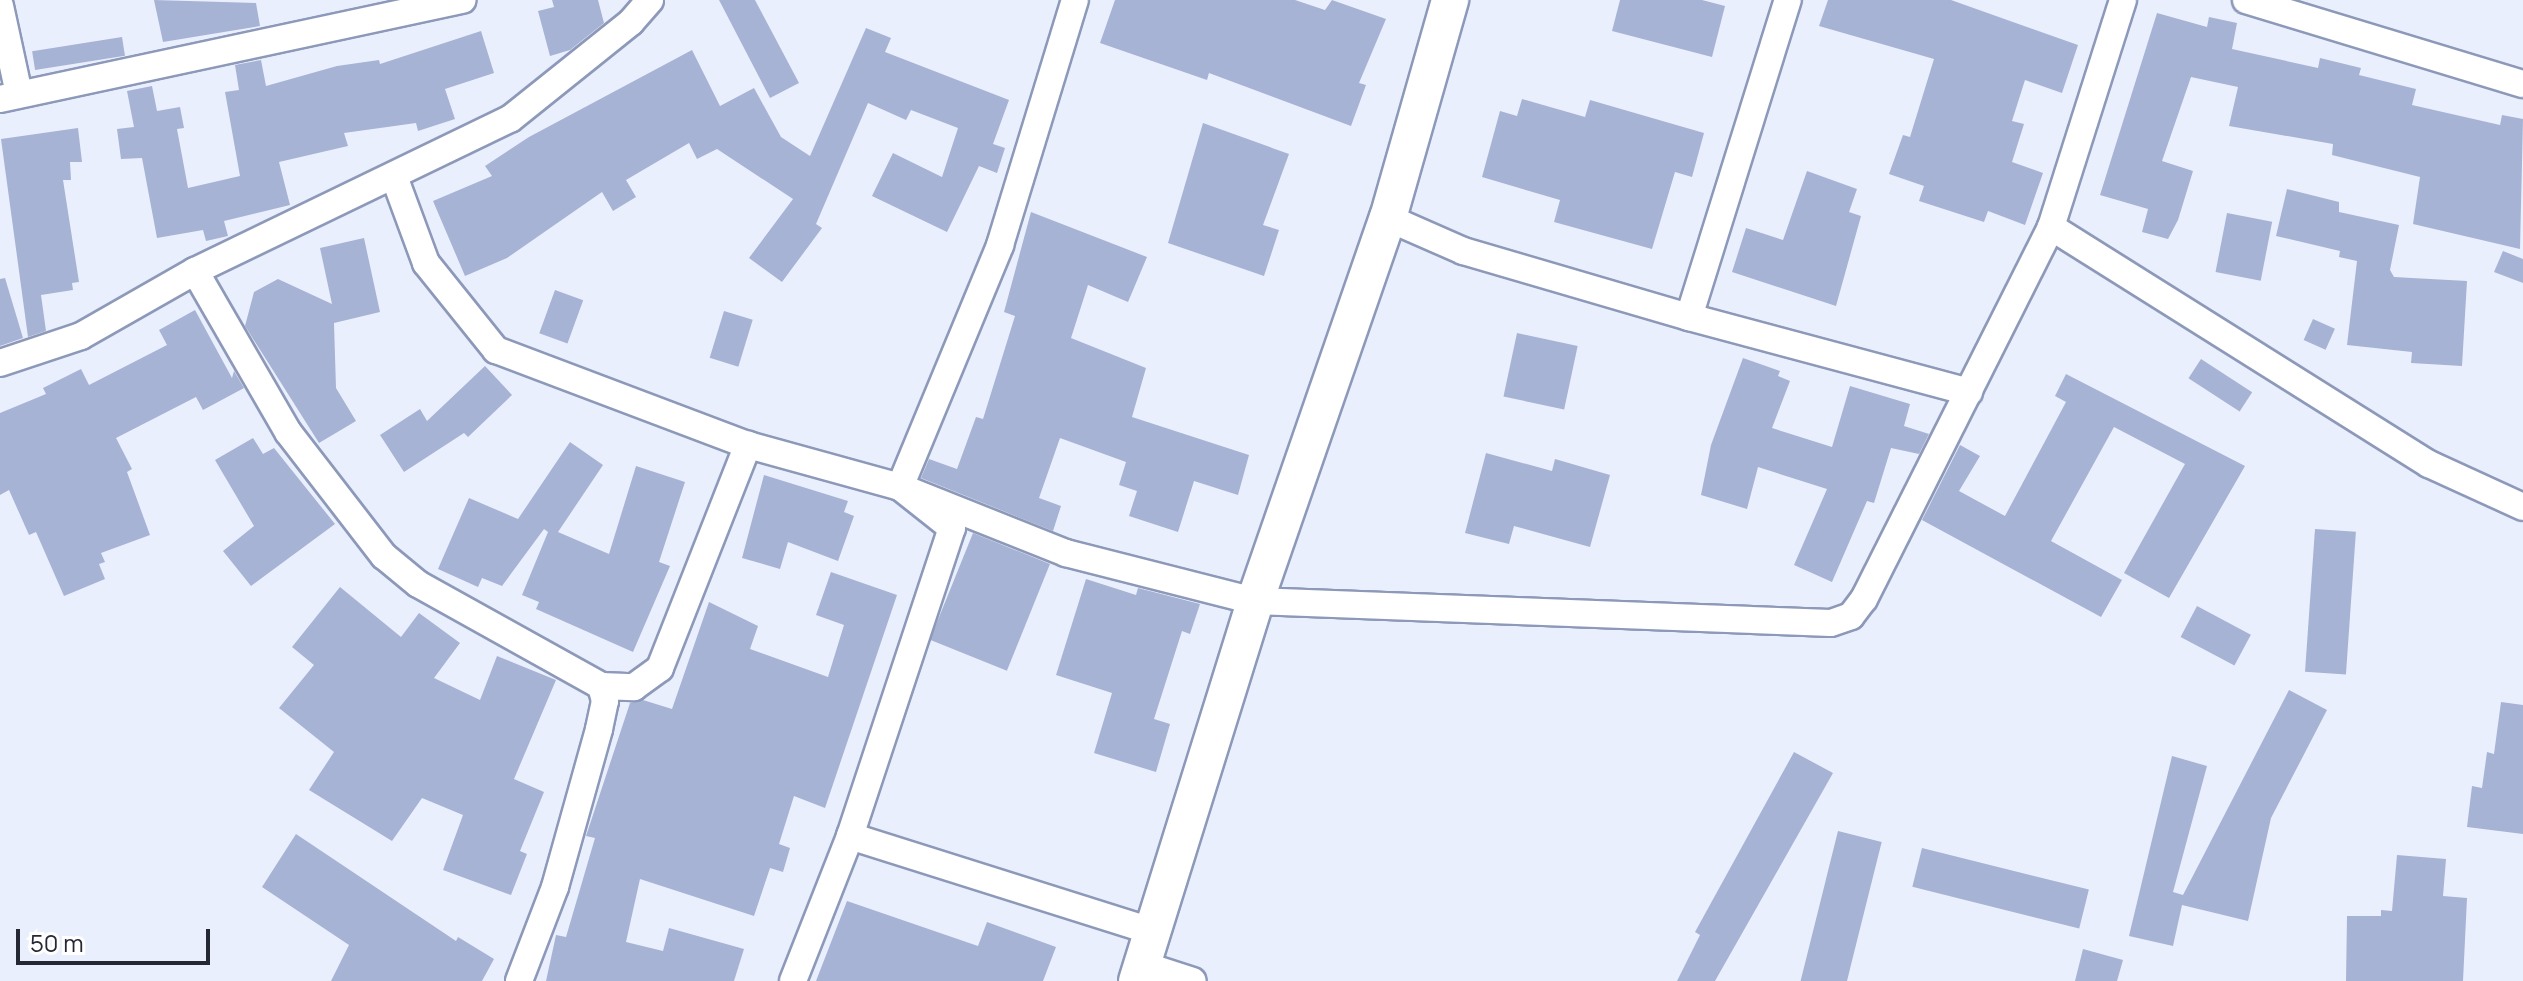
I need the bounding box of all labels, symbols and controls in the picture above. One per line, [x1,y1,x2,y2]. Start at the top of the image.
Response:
scale bar [20,913,214,963]
text: 50 m [30,926,84,959]

